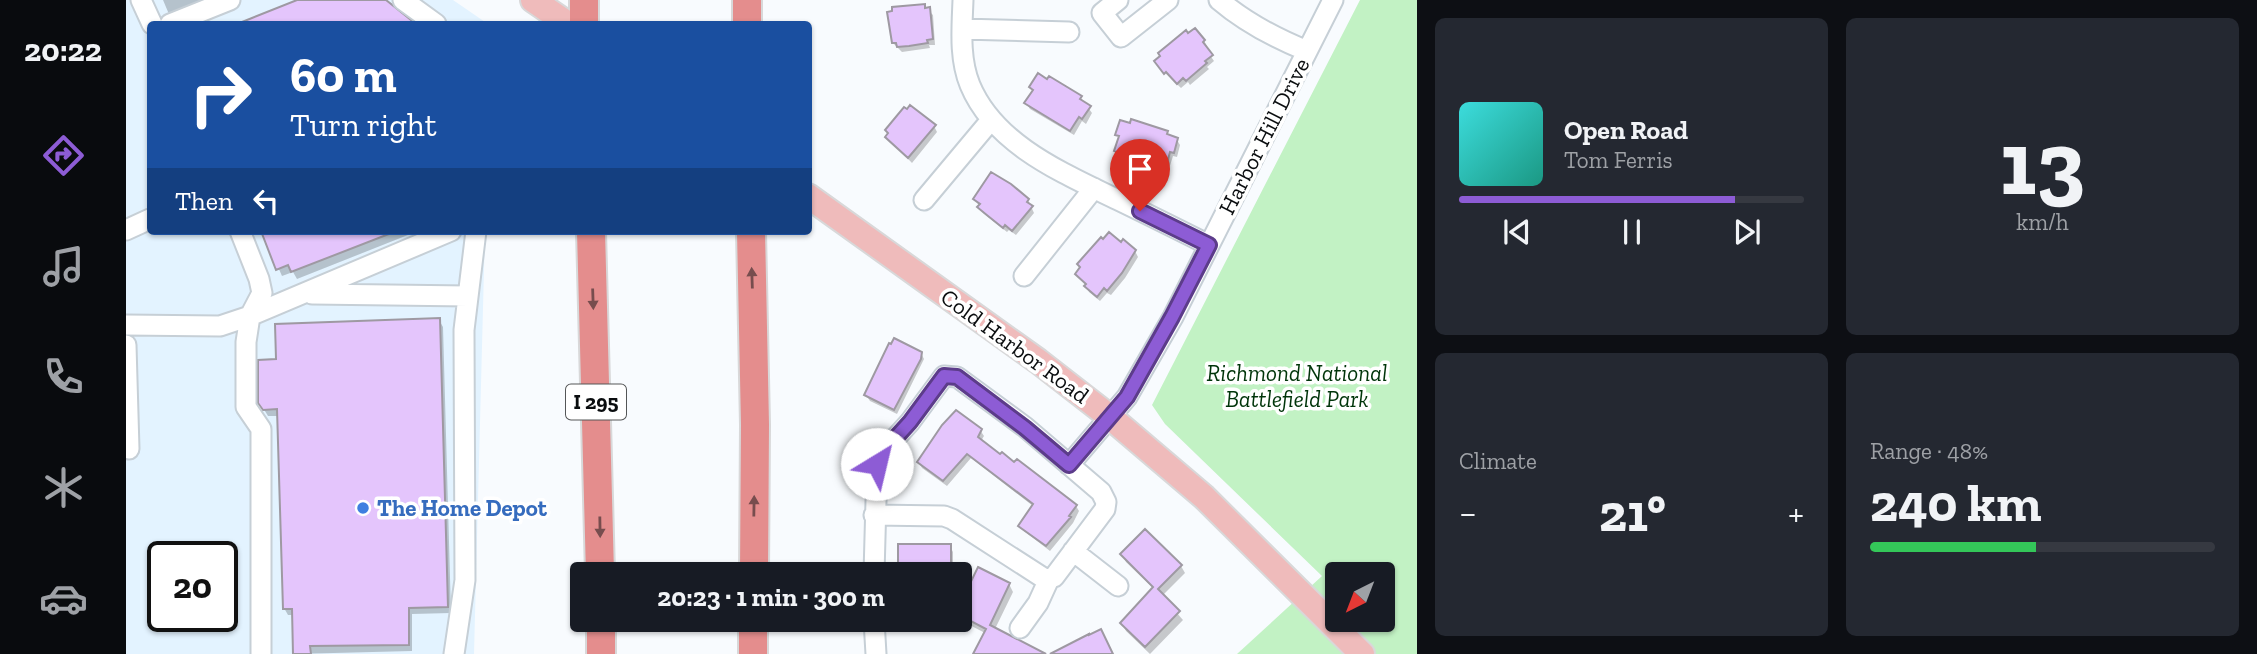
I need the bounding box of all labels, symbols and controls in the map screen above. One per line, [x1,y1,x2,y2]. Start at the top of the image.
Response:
text: 20:22 [24,31,102,69]
text: 60 m [290,46,397,105]
icon: right [175,49,266,140]
street label: Harbor Hill Drive [1213,53,1315,219]
text: Turn right [290,106,437,144]
text: 13 [2000,108,2085,217]
text: Open Road [1564,114,1688,146]
icon: directions [39,131,88,180]
pin [1110,139,1170,211]
text: Tom Ferris [1564,146,1673,174]
icon: arrive [1121,150,1159,188]
icon: left [247,182,285,220]
text: Then [175,185,233,217]
text: km/h [2016,208,2069,236]
icon: previous [1498,213,1536,251]
icon: pause [1613,213,1651,251]
icon: next [1728,213,1766,251]
icon: music [39,242,88,291]
one-way arrow [747,267,758,289]
street label: Cold Harbor Road [935,283,1095,409]
one-way arrow [587,288,599,310]
icon: phone [39,352,88,401]
park label: Richmond National Battlefield Park [1207,359,1387,413]
road number: I 295 [566,384,626,420]
position arrow [840,427,914,501]
text: Range · 48% [1870,437,1988,465]
text: Climate [1459,447,1537,475]
icon: climate [39,463,88,512]
text: 240 km [1870,472,2042,534]
text: 21° [1599,482,1666,544]
text: − [1459,490,1477,536]
text: + [1788,490,1804,536]
place label: The Home Depot [377,494,548,522]
one-way arrow [749,495,760,517]
marker: The Home Depot [355,500,371,516]
one-way arrow [594,516,605,538]
speed limit sign: 20 [147,541,238,632]
north arrow [1325,562,1395,632]
map controls [1325,562,1395,632]
icon: car [39,574,88,623]
text: 20:23 · 1 min · 300 m [657,581,885,613]

